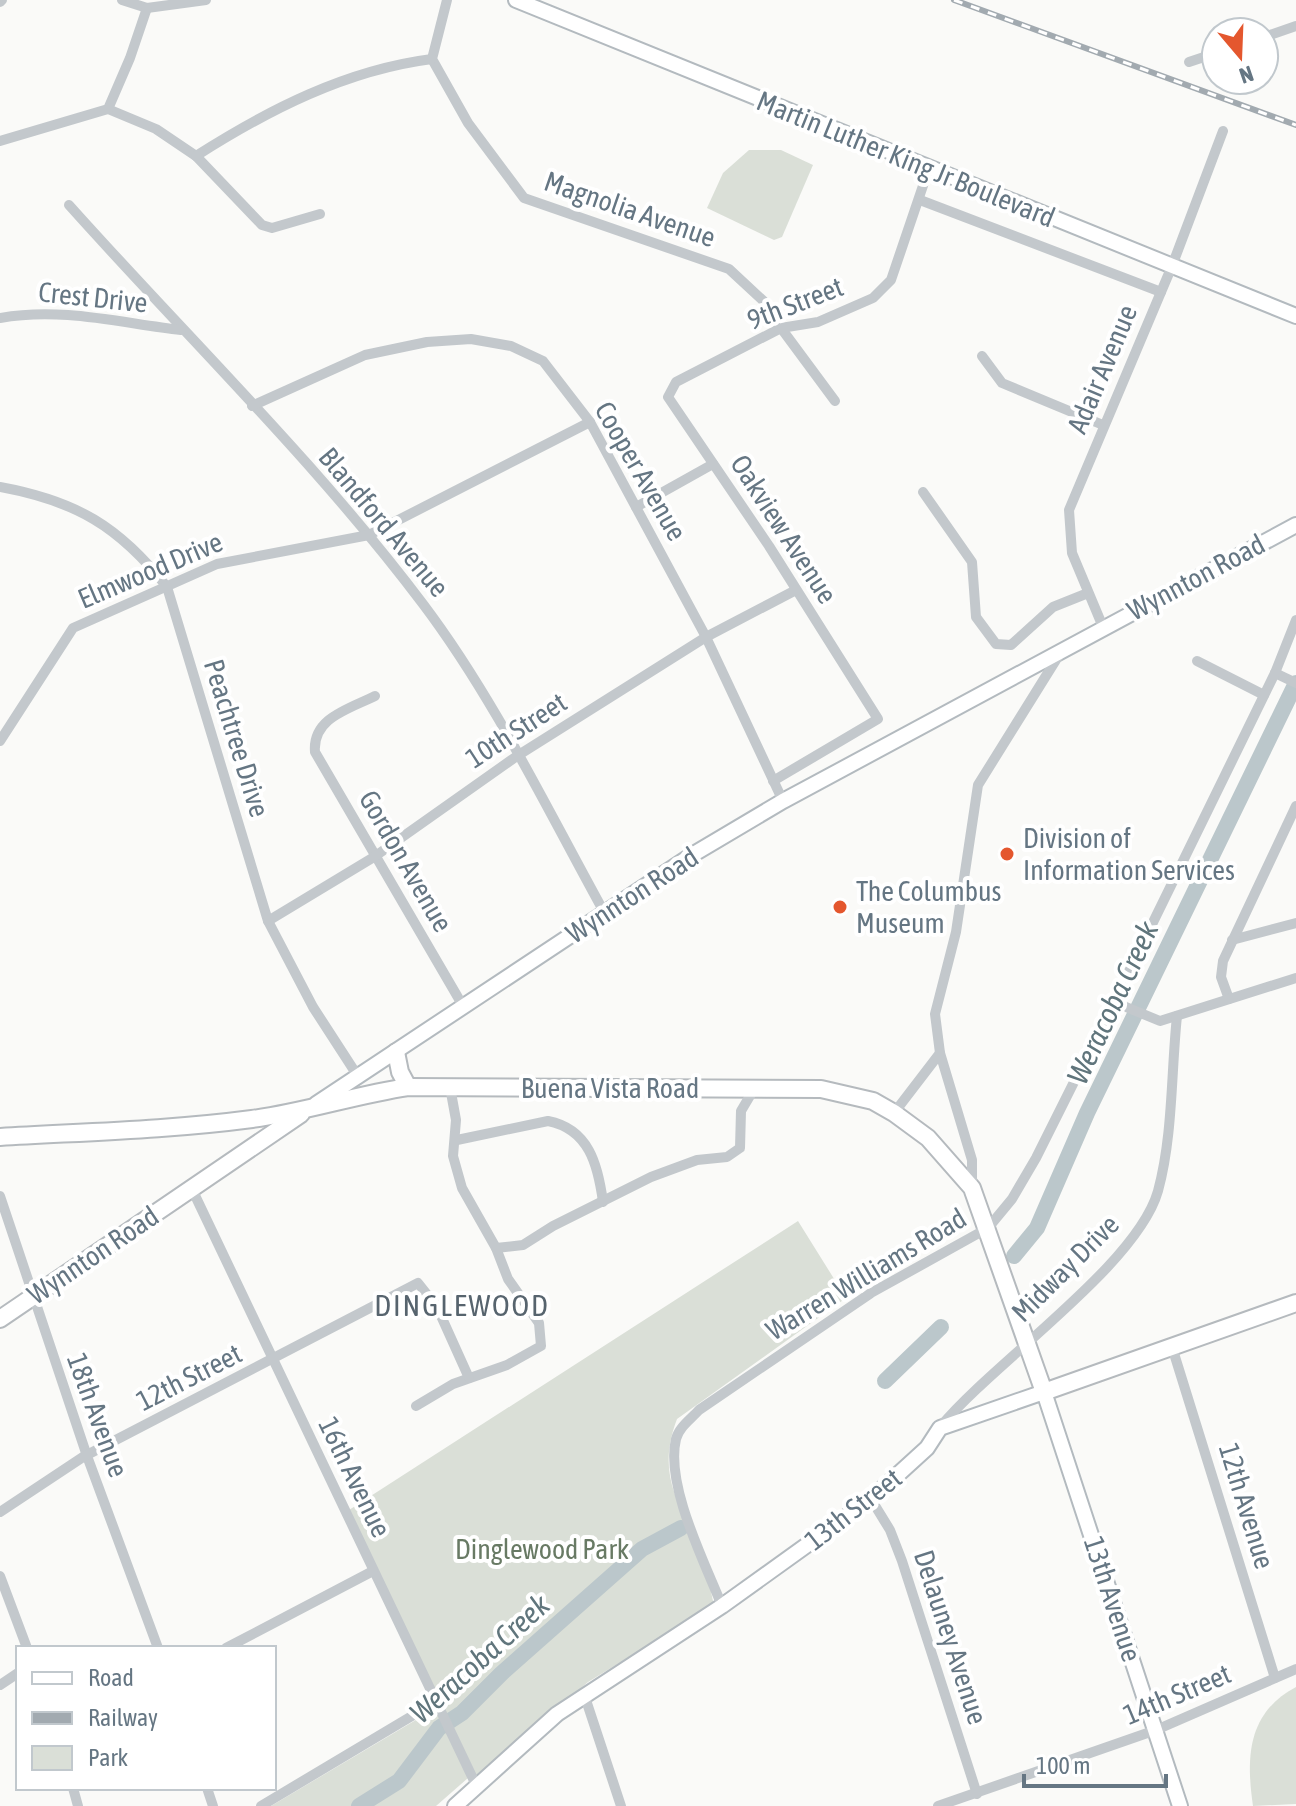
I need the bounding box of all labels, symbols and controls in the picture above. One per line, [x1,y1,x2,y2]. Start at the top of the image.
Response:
north arrow [1200,16,1280,96]
text: N [1236,61,1257,89]
street label: Martin Luther King Jr Boulevard [752,85,1060,233]
street label: Magnolia Avenue [540,165,720,253]
street label: 9th Street [743,270,847,336]
street label: Crest Drive [37,275,149,319]
street label: Adair Avenue [1061,300,1143,438]
street label: Cooper Avenue [589,396,693,546]
street label: Blandford Avenue [313,441,455,603]
street label: Oakview Avenue [724,449,844,609]
street label: Elmwood Drive [73,525,227,615]
street label: Wynnton Road [1122,527,1270,627]
street label: Peachtree Drive [198,655,276,821]
street label: 10th Street [460,686,572,774]
street label: Gordon Avenue [353,785,459,937]
place label: Division of Information Services [1023,822,1235,886]
street label: Wynnton Road [560,841,704,949]
marker: Division of Information Services [998,845,1016,863]
place label: The Columbus Museum [856,875,1001,939]
marker: The Columbus Museum [831,898,849,916]
water label: Weracoba Creek [1060,915,1165,1089]
street label: Buena Vista Road [521,1072,699,1104]
street label: Wynnton Road [22,1200,164,1310]
street label: Warren Williams Road [760,1202,972,1346]
street label: Midway Drive [1005,1208,1125,1328]
district label: DINGLEWOOD [374,1288,550,1322]
street label: 12th Street [131,1337,247,1417]
street label: 18th Avenue [61,1349,135,1481]
street label: 16th Avenue [312,1412,398,1542]
street label: 12th Avenue [1213,1439,1281,1573]
street label: 13th Street [799,1462,907,1556]
park label: Dinglewood Park [455,1533,629,1565]
street label: 13th Avenue [1078,1533,1148,1665]
street label: Delauney Avenue [908,1546,994,1728]
water label: Weracoba Creek [403,1586,556,1729]
legend [16,1646,276,1790]
street label: 14th Street [1119,1657,1235,1731]
text: Road [88,1664,134,1691]
text: Railway [88,1704,158,1731]
scale bar [1024,1738,1166,1788]
text: Park [88,1744,129,1771]
text: 100 m [1036,1752,1090,1779]

